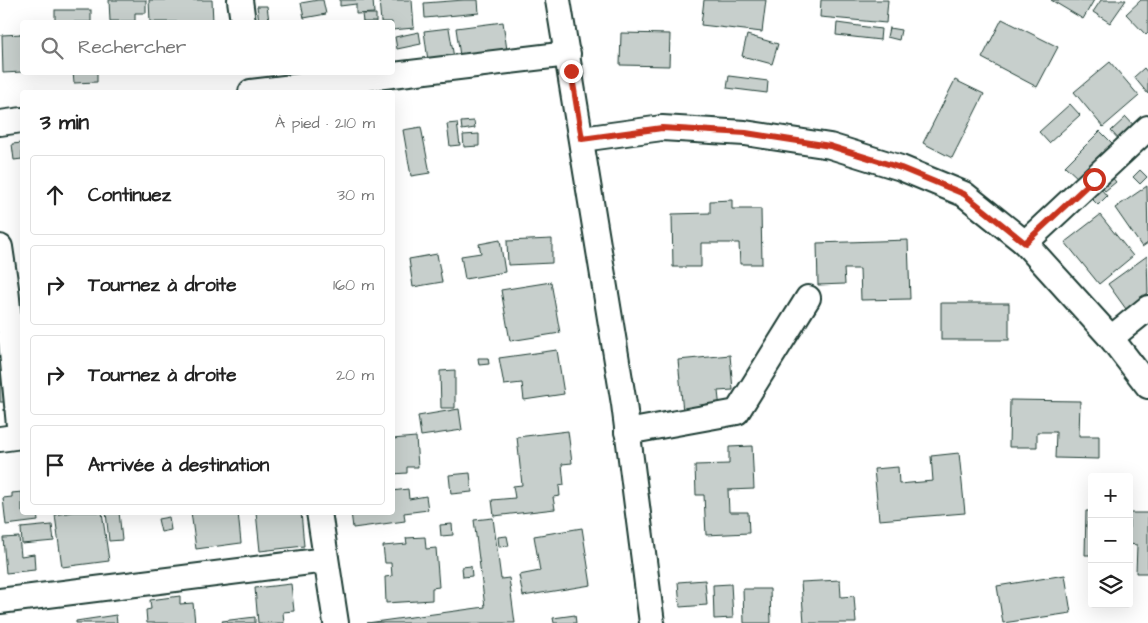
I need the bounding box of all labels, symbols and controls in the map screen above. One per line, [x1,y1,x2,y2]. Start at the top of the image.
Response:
search box [20,20,395,75]
icon: search [38,34,66,62]
text: Rechercher [78,34,186,61]
route end [560,60,583,83]
text: 3 min [40,108,89,137]
text: À pied · 210 m [275,112,375,134]
route start [1083,168,1106,191]
icon: ahead [41,181,69,209]
text: Continuez [88,182,171,209]
text: 30 m [337,184,374,206]
icon: right [41,271,69,299]
text: Tournez à droite [88,272,236,299]
text: 160 m [333,274,374,296]
icon: right [41,361,69,389]
text: Tournez à droite [88,362,236,389]
text: 20 m [336,364,374,386]
icon: arrive [41,451,69,479]
text: Arrivée à destination [88,452,269,479]
map controls [1088,473,1133,608]
button: + [1088,473,1133,518]
button: − [1088,518,1133,563]
button: layers [1088,563,1133,608]

